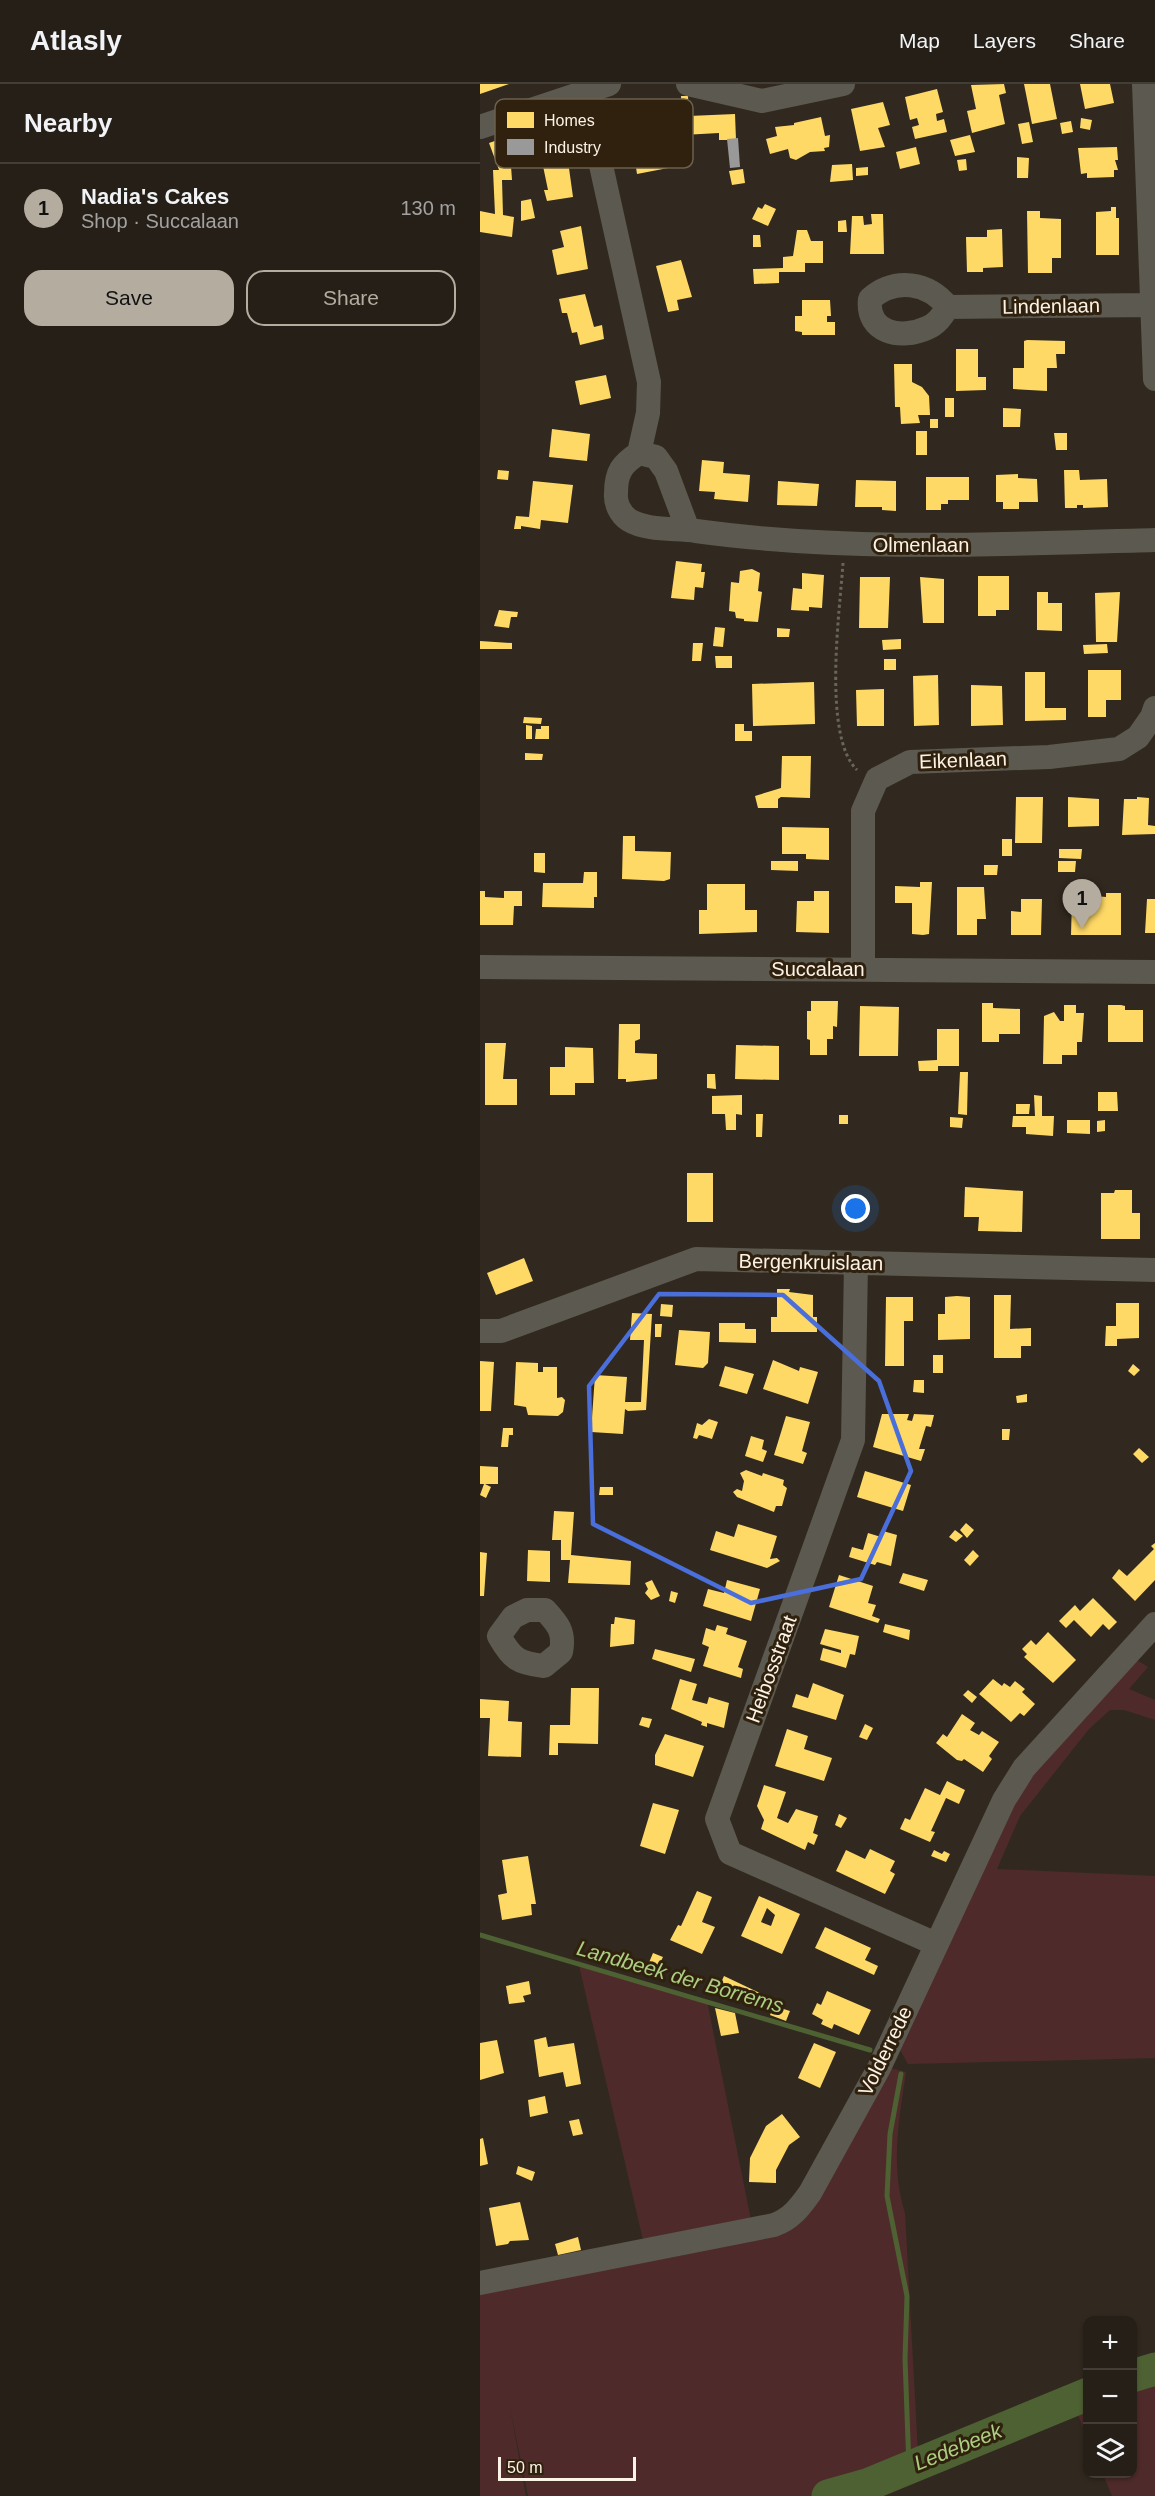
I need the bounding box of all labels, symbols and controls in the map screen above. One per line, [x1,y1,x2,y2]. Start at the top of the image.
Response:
text: Atlasly [30,25,122,56]
text: Map [899,29,940,52]
text: Layers [973,29,1036,52]
text: Share [1069,29,1125,52]
legend [495,99,693,168]
text: Nearby [24,108,112,138]
text: Homes [544,112,595,129]
text: Industry [544,139,601,156]
text: Nadia's Cakes [81,184,229,209]
text: 1 [38,197,49,219]
text: 130 m [400,197,456,219]
text: Shop · Succalaan [81,210,239,232]
button: Save [24,270,234,326]
button: Share [246,270,456,326]
street label: Lindenlaan [1002,294,1100,318]
street label: Olmenlaan [873,534,969,556]
street label: Eikenlaan [919,747,1007,773]
pin: 1 [1062,880,1102,929]
street label: Succalaan [771,958,865,980]
your location [841,1194,870,1223]
street label: Bergenkruislaan [739,1250,883,1274]
street label: Heibosstraat [741,1612,801,1726]
water label: Landbeek der Borrems [574,1936,786,2017]
street label: Volderrede [854,2003,916,2099]
map controls [1083,2316,1137,2478]
button: + [1083,2316,1137,2370]
button: − [1083,2370,1137,2424]
water label: Ledebeek [911,2418,1006,2474]
button: layers [1083,2424,1137,2478]
scale bar [498,2454,636,2482]
text: 50 m [507,2459,543,2476]

